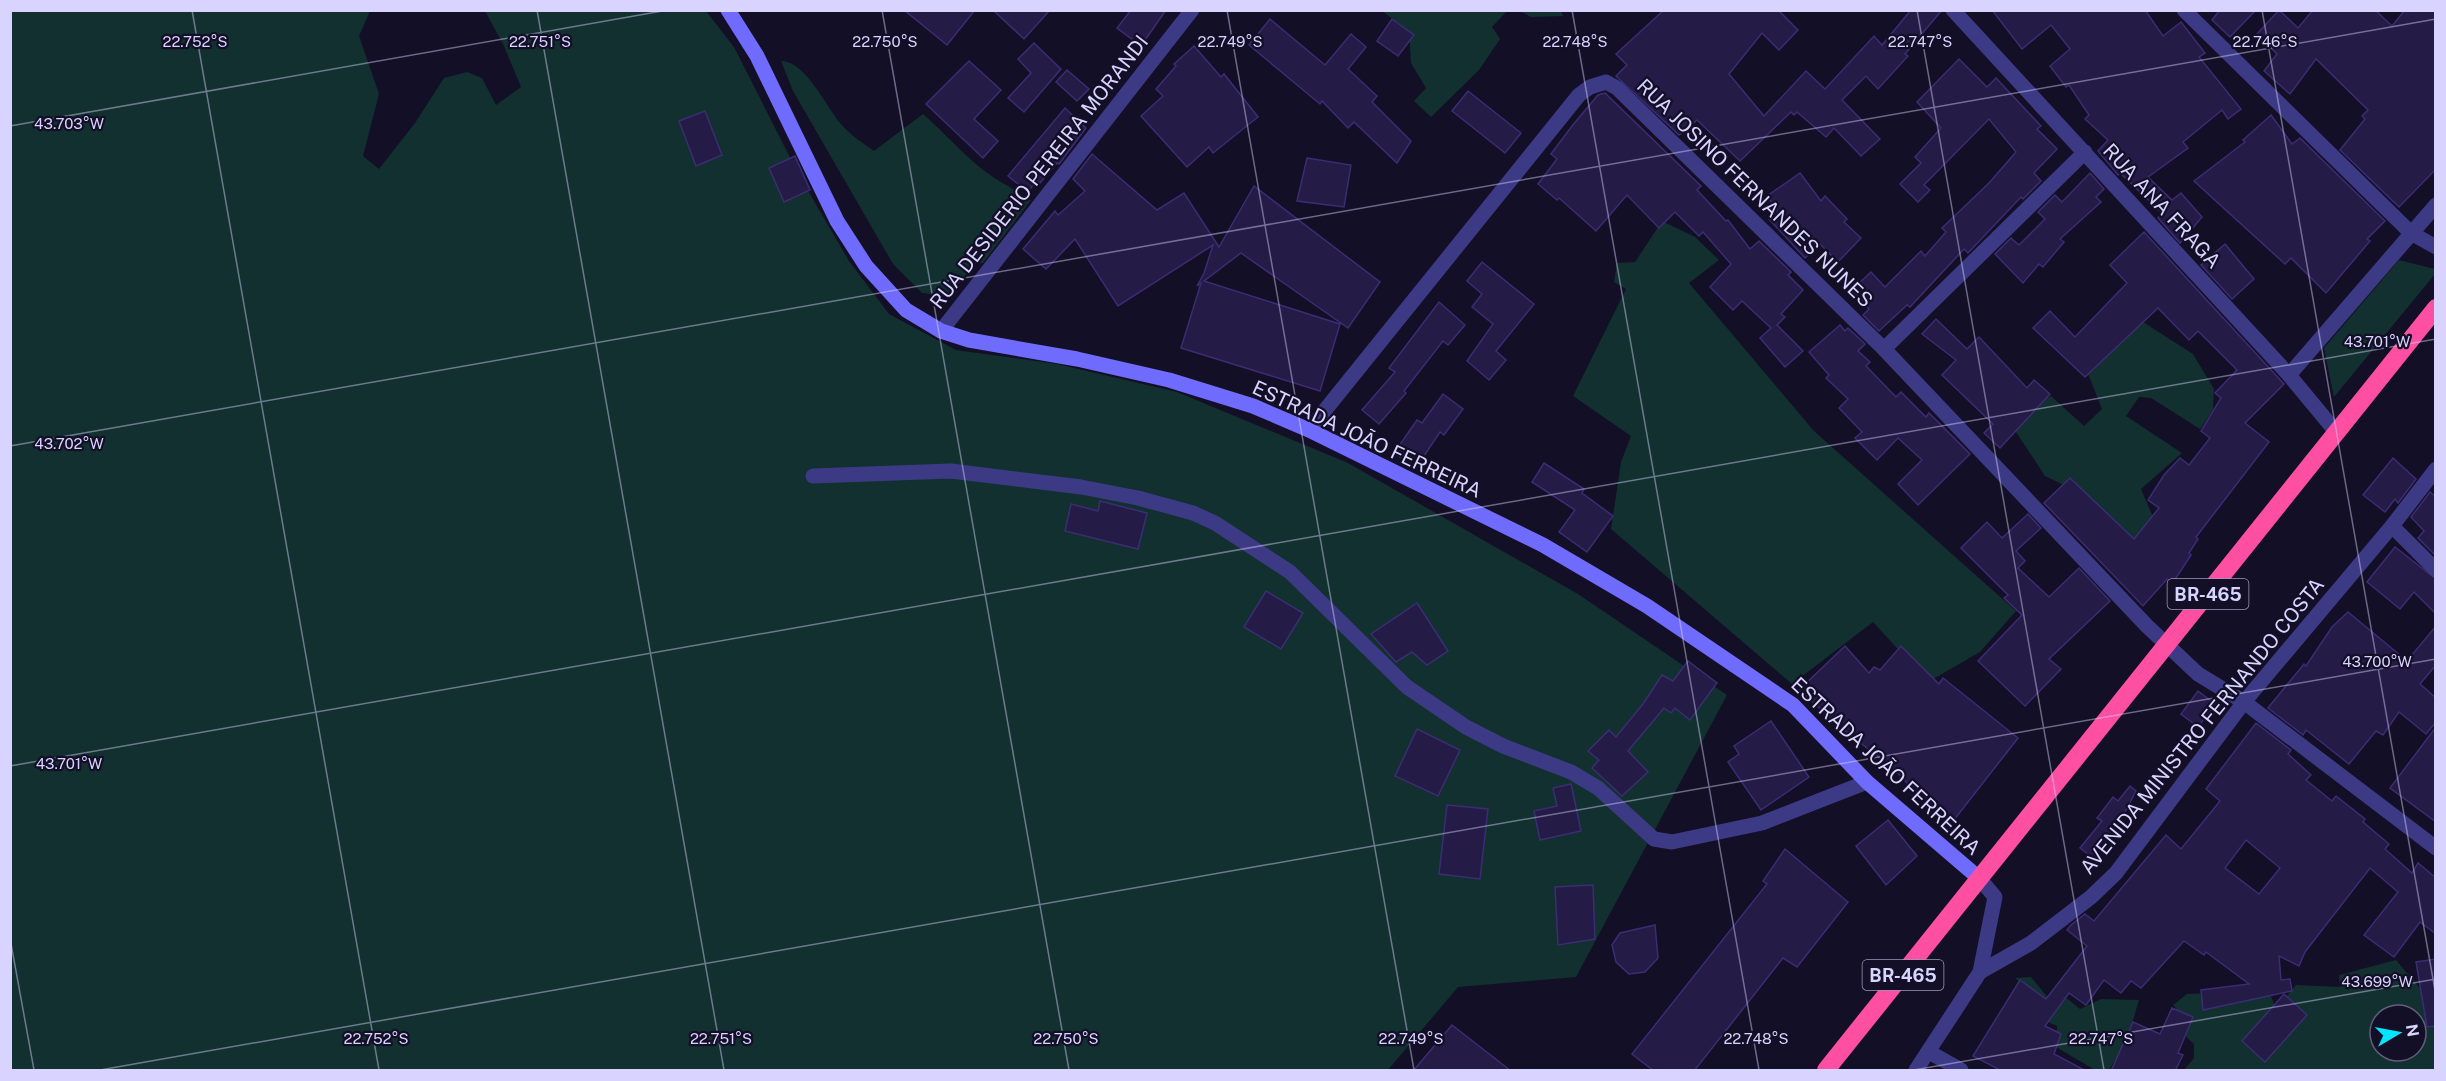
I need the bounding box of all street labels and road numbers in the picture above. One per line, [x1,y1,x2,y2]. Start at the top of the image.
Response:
street label: RUA DESIDERIO PEREIRA MORANDI [925,30,1153,314]
street label: RUA JOSINO FERNANDES NUNES [1632,74,1878,312]
street label: RUA ANA FRAGA [2098,139,2226,273]
street label: ESTRADA JOÃO FERREIRA [1249,374,1486,503]
street label: AVENIDA MINISTRO FERNANDO COSTA [2075,573,2329,879]
road number: BR-465 [2168,579,2248,609]
street label: ESTRADA JOÃO FERREIRA [1786,671,1986,860]
road number: BR-465 [1862,960,1944,990]

